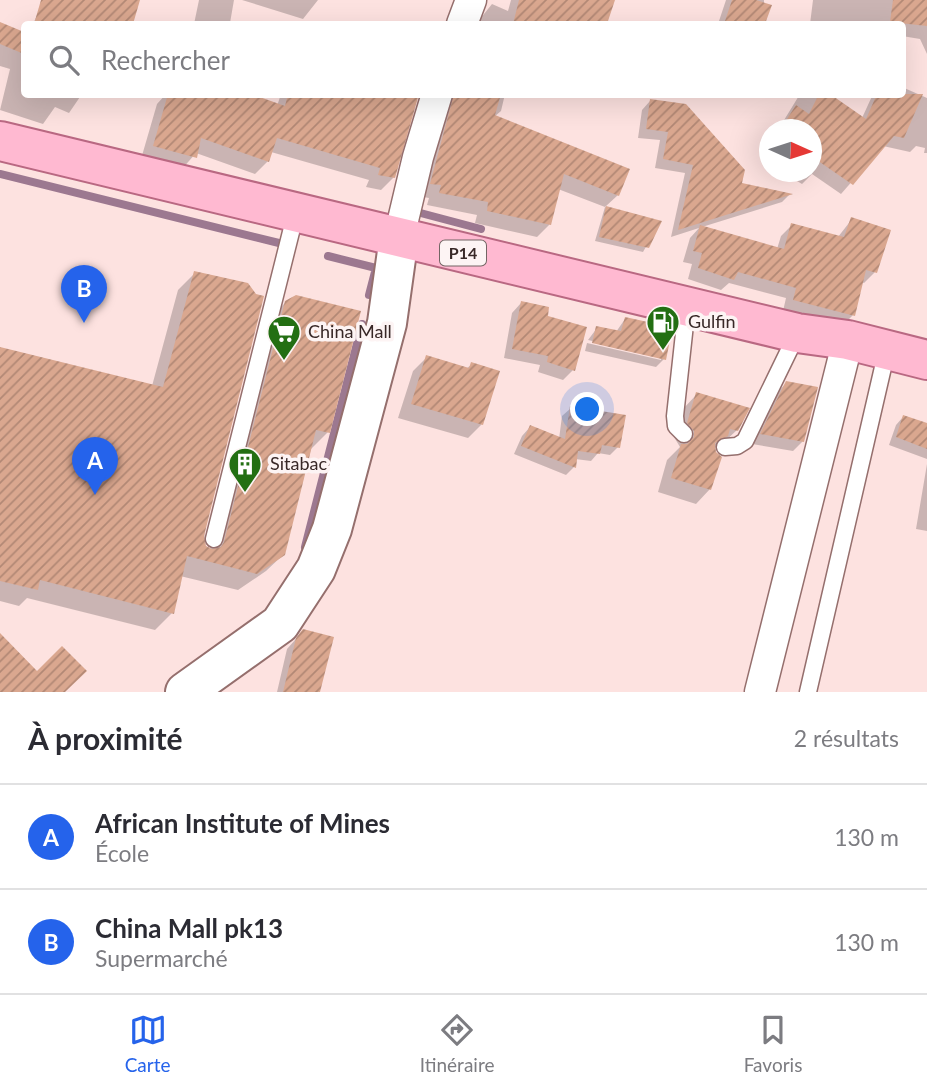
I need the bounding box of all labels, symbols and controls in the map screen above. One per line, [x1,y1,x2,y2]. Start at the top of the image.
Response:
search box [21,21,906,98]
icon: search [45,41,83,79]
text: Rechercher [101,44,230,76]
north arrow [759,119,822,182]
road number: P14 [440,241,486,266]
pin: B [61,265,107,323]
fuel station icon: Gulfin [644,303,682,352]
place label: Gulfin [688,310,736,332]
supermarket icon: China Mall [265,313,303,362]
place label: China Mall [308,320,392,342]
your location [570,392,604,426]
pin: A [72,437,118,495]
building icon: Sitabac [226,445,264,494]
place label: Sitabac [270,452,327,474]
text: À proximité [28,720,183,756]
text: 2 résultats [794,724,899,752]
text: African Institute of Mines [95,807,390,839]
text: A [43,823,59,851]
text: 130 m [834,823,899,851]
text: École [95,839,149,867]
text: China Mall pk13 [95,912,283,944]
text: B [43,928,59,956]
text: 130 m [834,928,899,956]
text: Supermarché [95,944,228,972]
tab: Carte [125,1011,170,1076]
tab: Itinéraire [420,1011,494,1076]
tab: Favoris [744,1011,802,1076]

